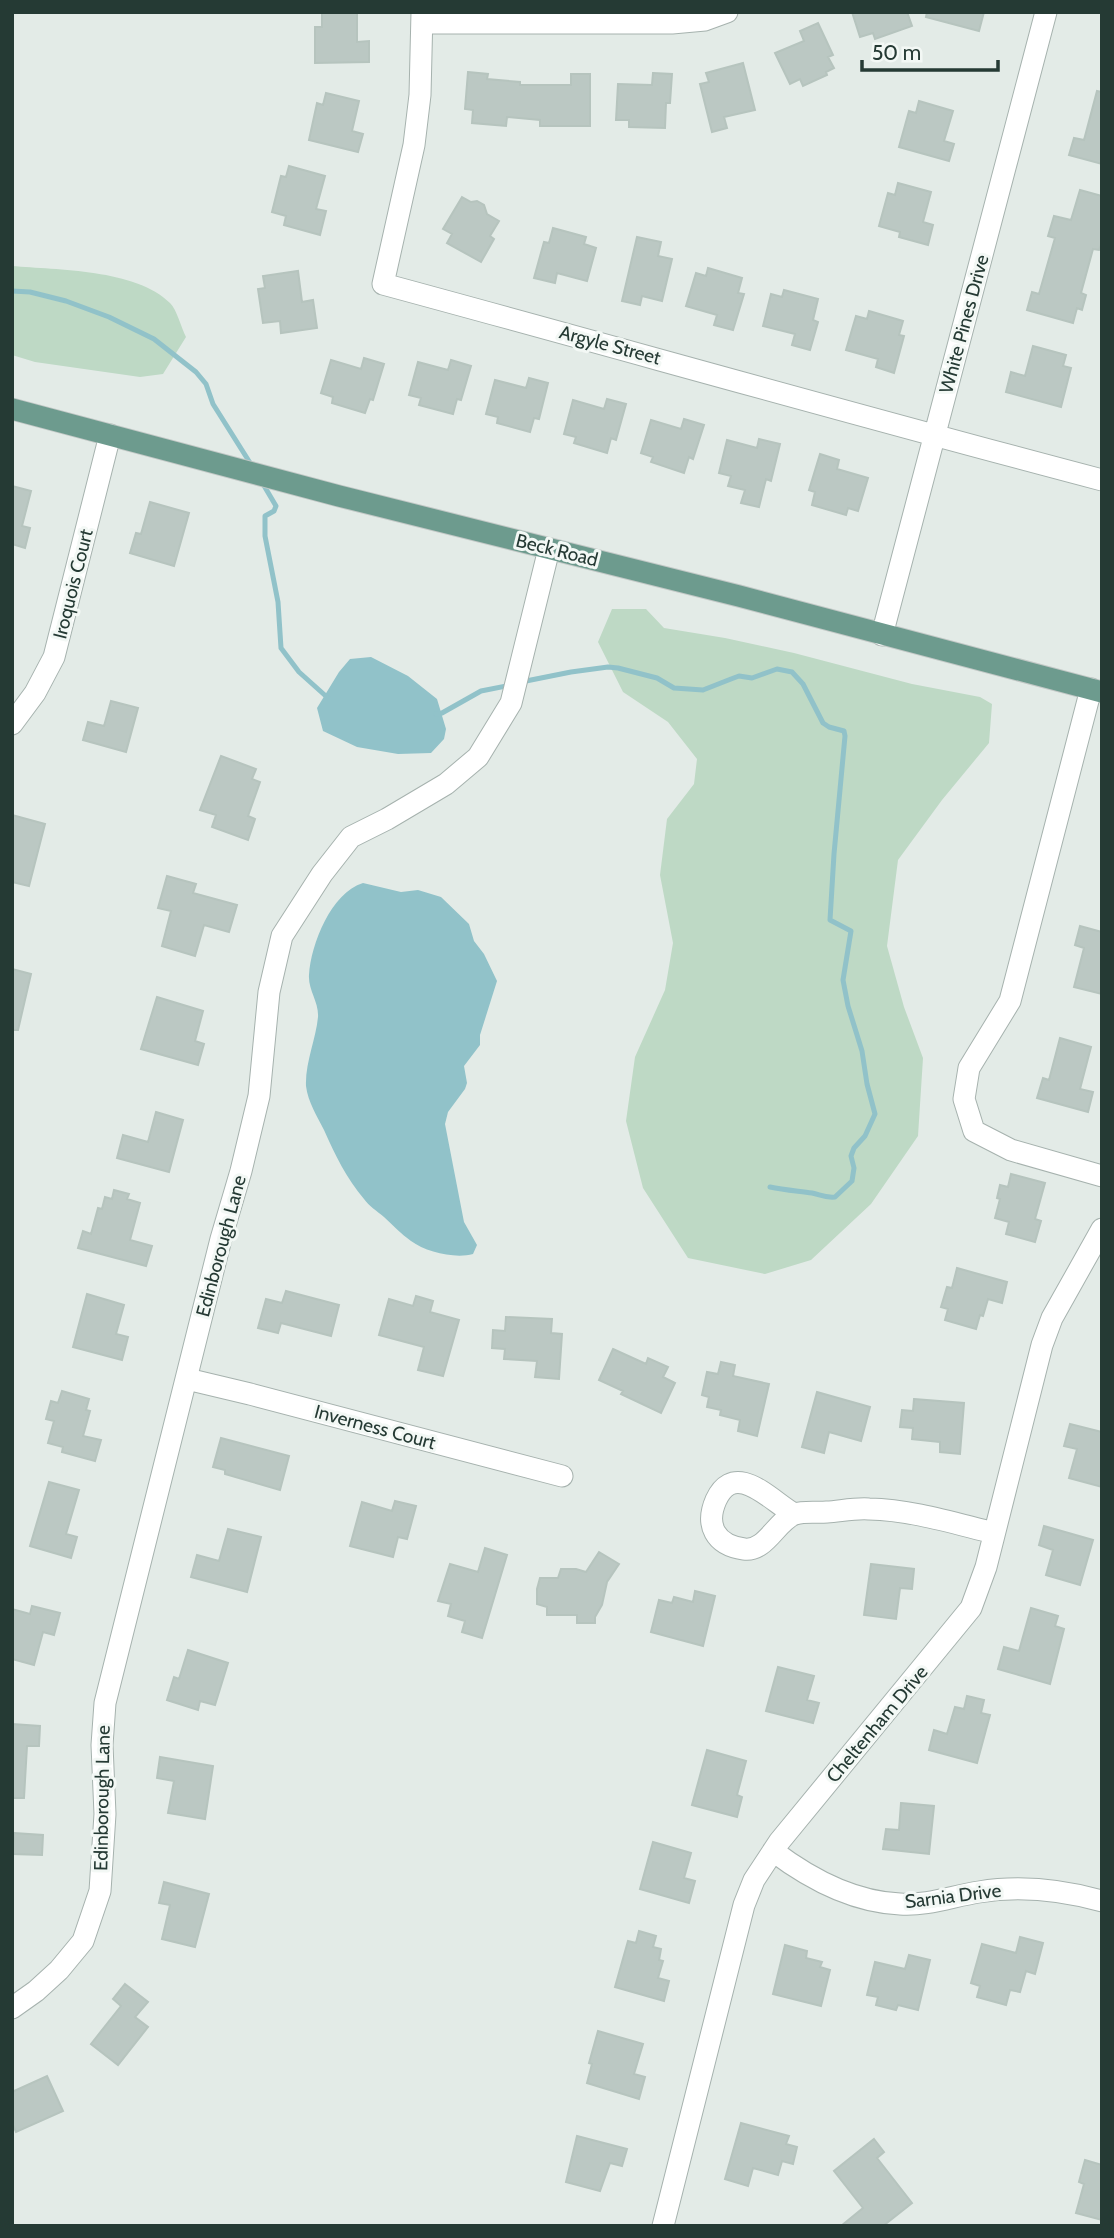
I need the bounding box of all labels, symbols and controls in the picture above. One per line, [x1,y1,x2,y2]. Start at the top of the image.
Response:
scale bar [862,28,998,72]
text: 50 m [872,40,921,65]
street label: White Pines Drive [934,252,994,396]
street label: Argyle Street [557,320,664,370]
street label: Iroquois Court [48,526,98,641]
street label: Beck Road [514,529,600,571]
street label: Edinborough Lane [191,1172,251,1319]
street label: Inverness Court [312,1400,439,1454]
street label: Cheltenham Drive [821,1661,933,1787]
street label: Edinborough Lane [89,1725,115,1871]
street label: Sarnia Drive [904,1879,1003,1913]

